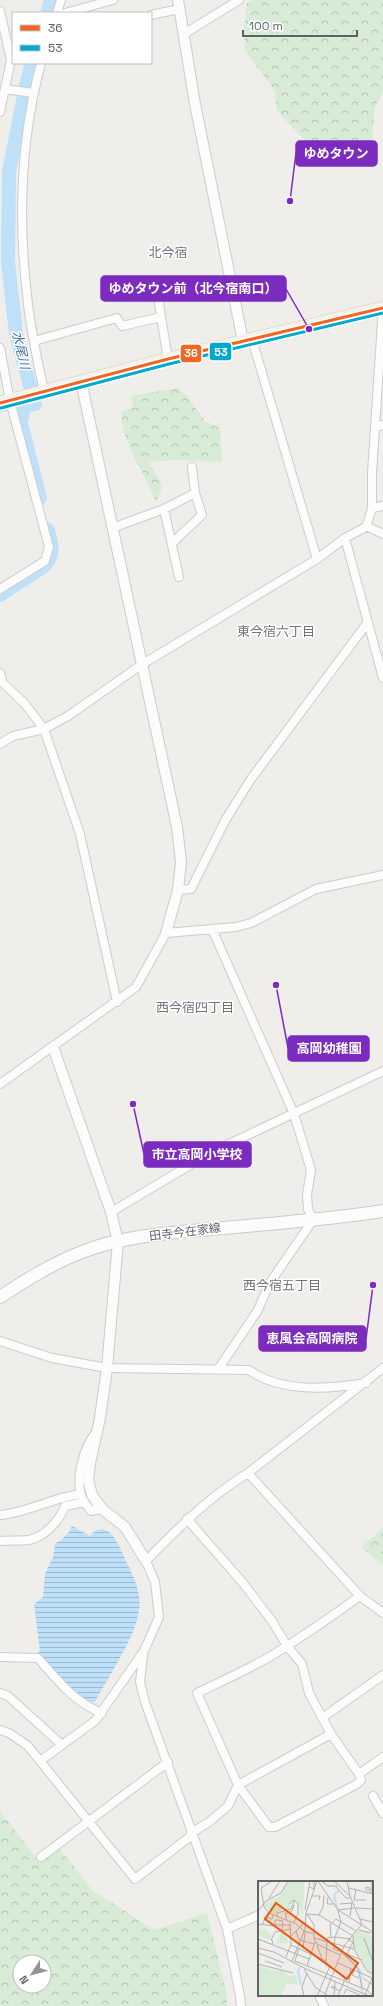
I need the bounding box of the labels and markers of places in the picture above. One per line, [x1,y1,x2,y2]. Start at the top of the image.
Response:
callout: ゆめタウン [296,141,377,166]
callout: ゆめタウン前（北今宿南口） [101,276,286,301]
callout: 高岡幼稚園 [288,1036,369,1061]
callout: 市立高岡小学校 [144,1142,251,1167]
callout: 恵風会高岡病院 [259,1326,366,1351]

